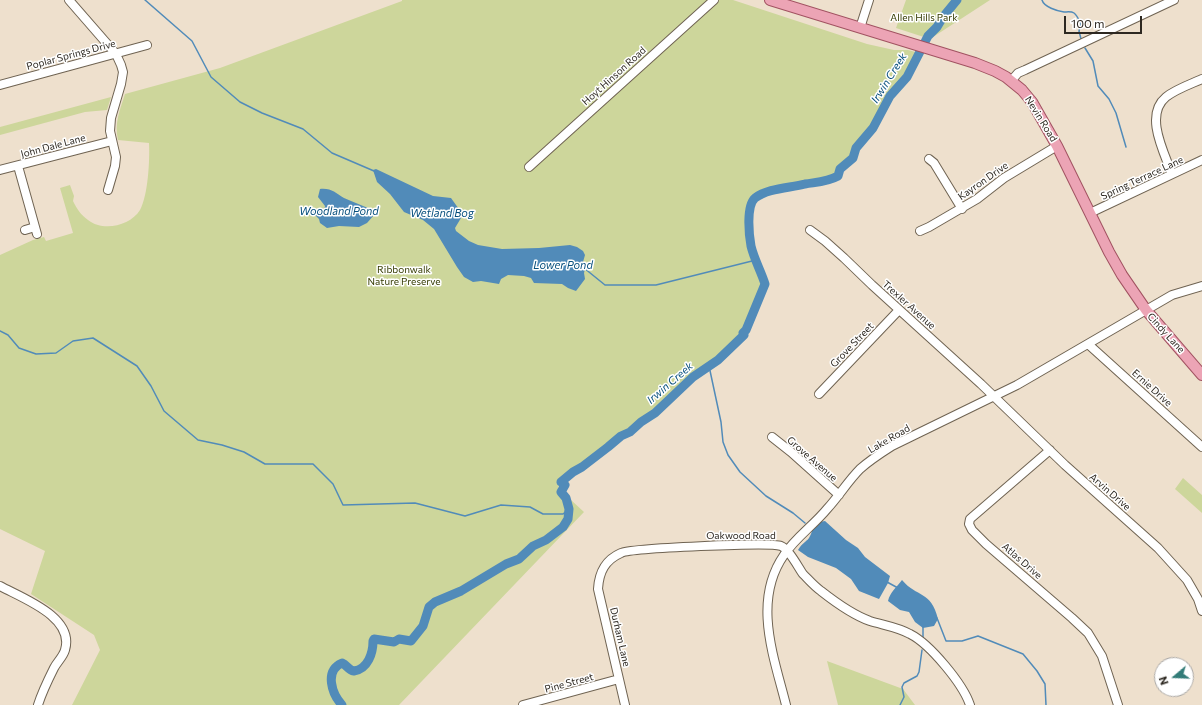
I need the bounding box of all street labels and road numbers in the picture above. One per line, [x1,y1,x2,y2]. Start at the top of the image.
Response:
street label: Poplar Springs Drive [25,37,117,73]
street label: Hoyt Hinson Road [580,44,648,108]
street label: Nevin Road [1022,94,1060,144]
street label: John Dale Lane [19,132,87,160]
street label: Spring Terrace Lane [1099,154,1185,202]
street label: Kayron Drive [956,159,1010,203]
street label: Trexler Avenue [880,278,938,332]
street label: Cindy Lane [1145,310,1187,356]
street label: Grove Street [828,320,876,370]
street label: Ernie Drive [1130,367,1174,409]
street label: Lake Road [866,422,912,456]
street label: Grove Avenue [785,434,839,484]
street label: Arvin Drive [1087,471,1133,513]
street label: Oakwood Road [706,530,776,542]
street label: Atlas Drive [1000,540,1044,582]
street label: Durham Lane [607,606,633,668]
street label: Pine Street [543,671,595,695]

